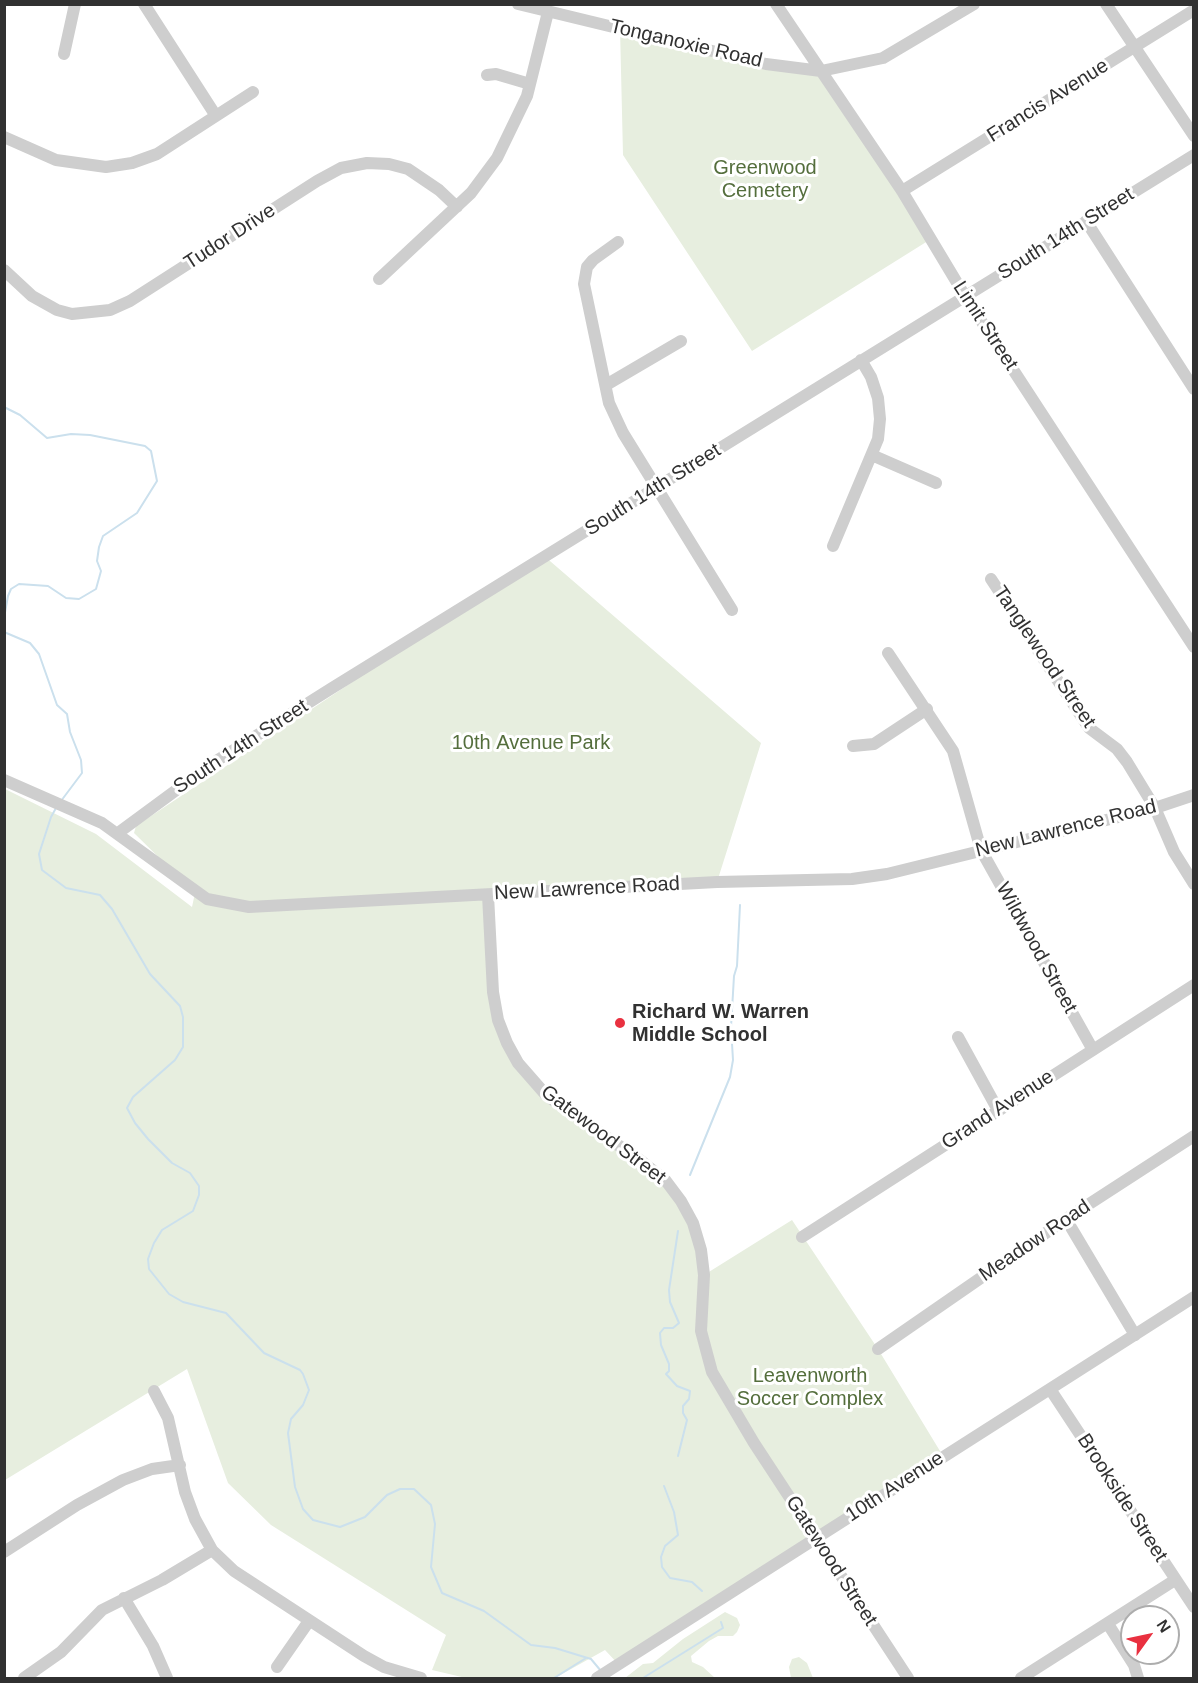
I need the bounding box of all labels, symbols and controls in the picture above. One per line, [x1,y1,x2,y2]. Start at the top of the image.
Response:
street label: Tonganoxie Road [607,15,765,73]
street label: Francis Avenue [983,54,1113,148]
park label: Greenwood Cemetery [713,156,817,203]
street label: South 14th Street [994,183,1138,285]
street label: Tudor Drive [180,199,280,275]
street label: Limit Street [947,277,1023,375]
street label: South 14th Street [581,439,725,541]
street label: Tanglewood Street [988,582,1100,732]
street label: South 14th Street [169,695,313,799]
park label: 10th Avenue Park [452,731,610,755]
street label: New Lawrence Road [973,795,1159,863]
street label: New Lawrence Road [494,872,680,906]
street label: Wildwood Street [990,879,1082,1017]
place label: Richard W. Warren Middle School [632,1000,809,1047]
marker: Richard W. Warren Middle School [613,1016,627,1030]
street label: Grand Avenue [938,1065,1058,1155]
street label: Gatewood Street [536,1080,670,1190]
street label: Meadow Road [975,1195,1095,1287]
park label: Leavenworth Soccer Complex [737,1364,883,1411]
street label: Brookside Street [1072,1429,1172,1567]
street label: 10th Avenue [842,1446,948,1528]
street label: Gatewood Street [780,1492,882,1630]
north arrow [1120,1605,1180,1665]
text: N [1154,1617,1174,1635]

